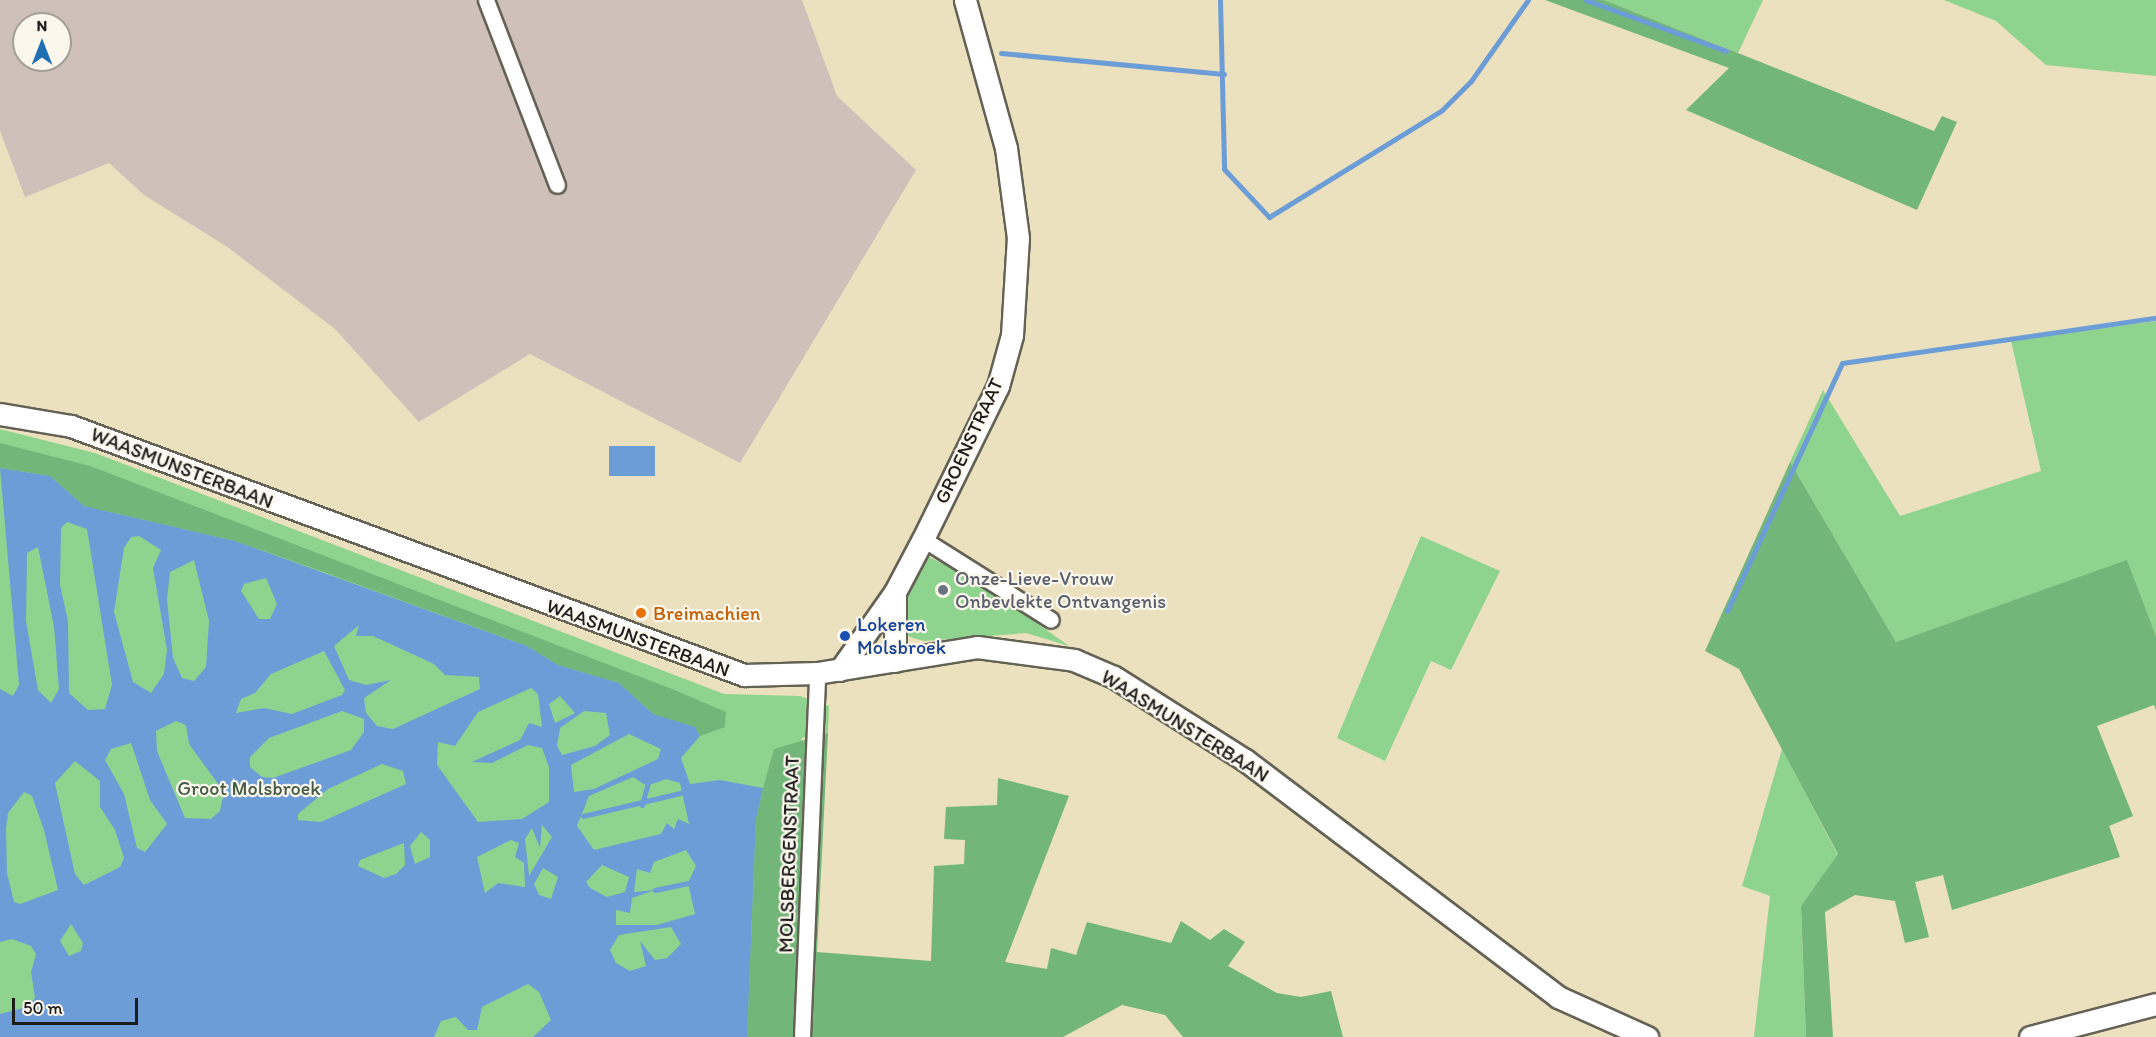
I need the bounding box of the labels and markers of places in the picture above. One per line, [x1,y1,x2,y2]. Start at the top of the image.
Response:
place label: Onze-Lieve-Vrouw Onbevlekte Ontvangenis [955,566,1166,613]
marker: Onze-Lieve-Vrouw Onbevlekte Ontvangenis [936,583,950,597]
place label: Breimachien [653,601,760,625]
marker: Breimachien [634,606,648,620]
place label: Lokeren Molsbroek [857,612,946,659]
marker: Lokeren Molsbroek [838,629,852,643]

